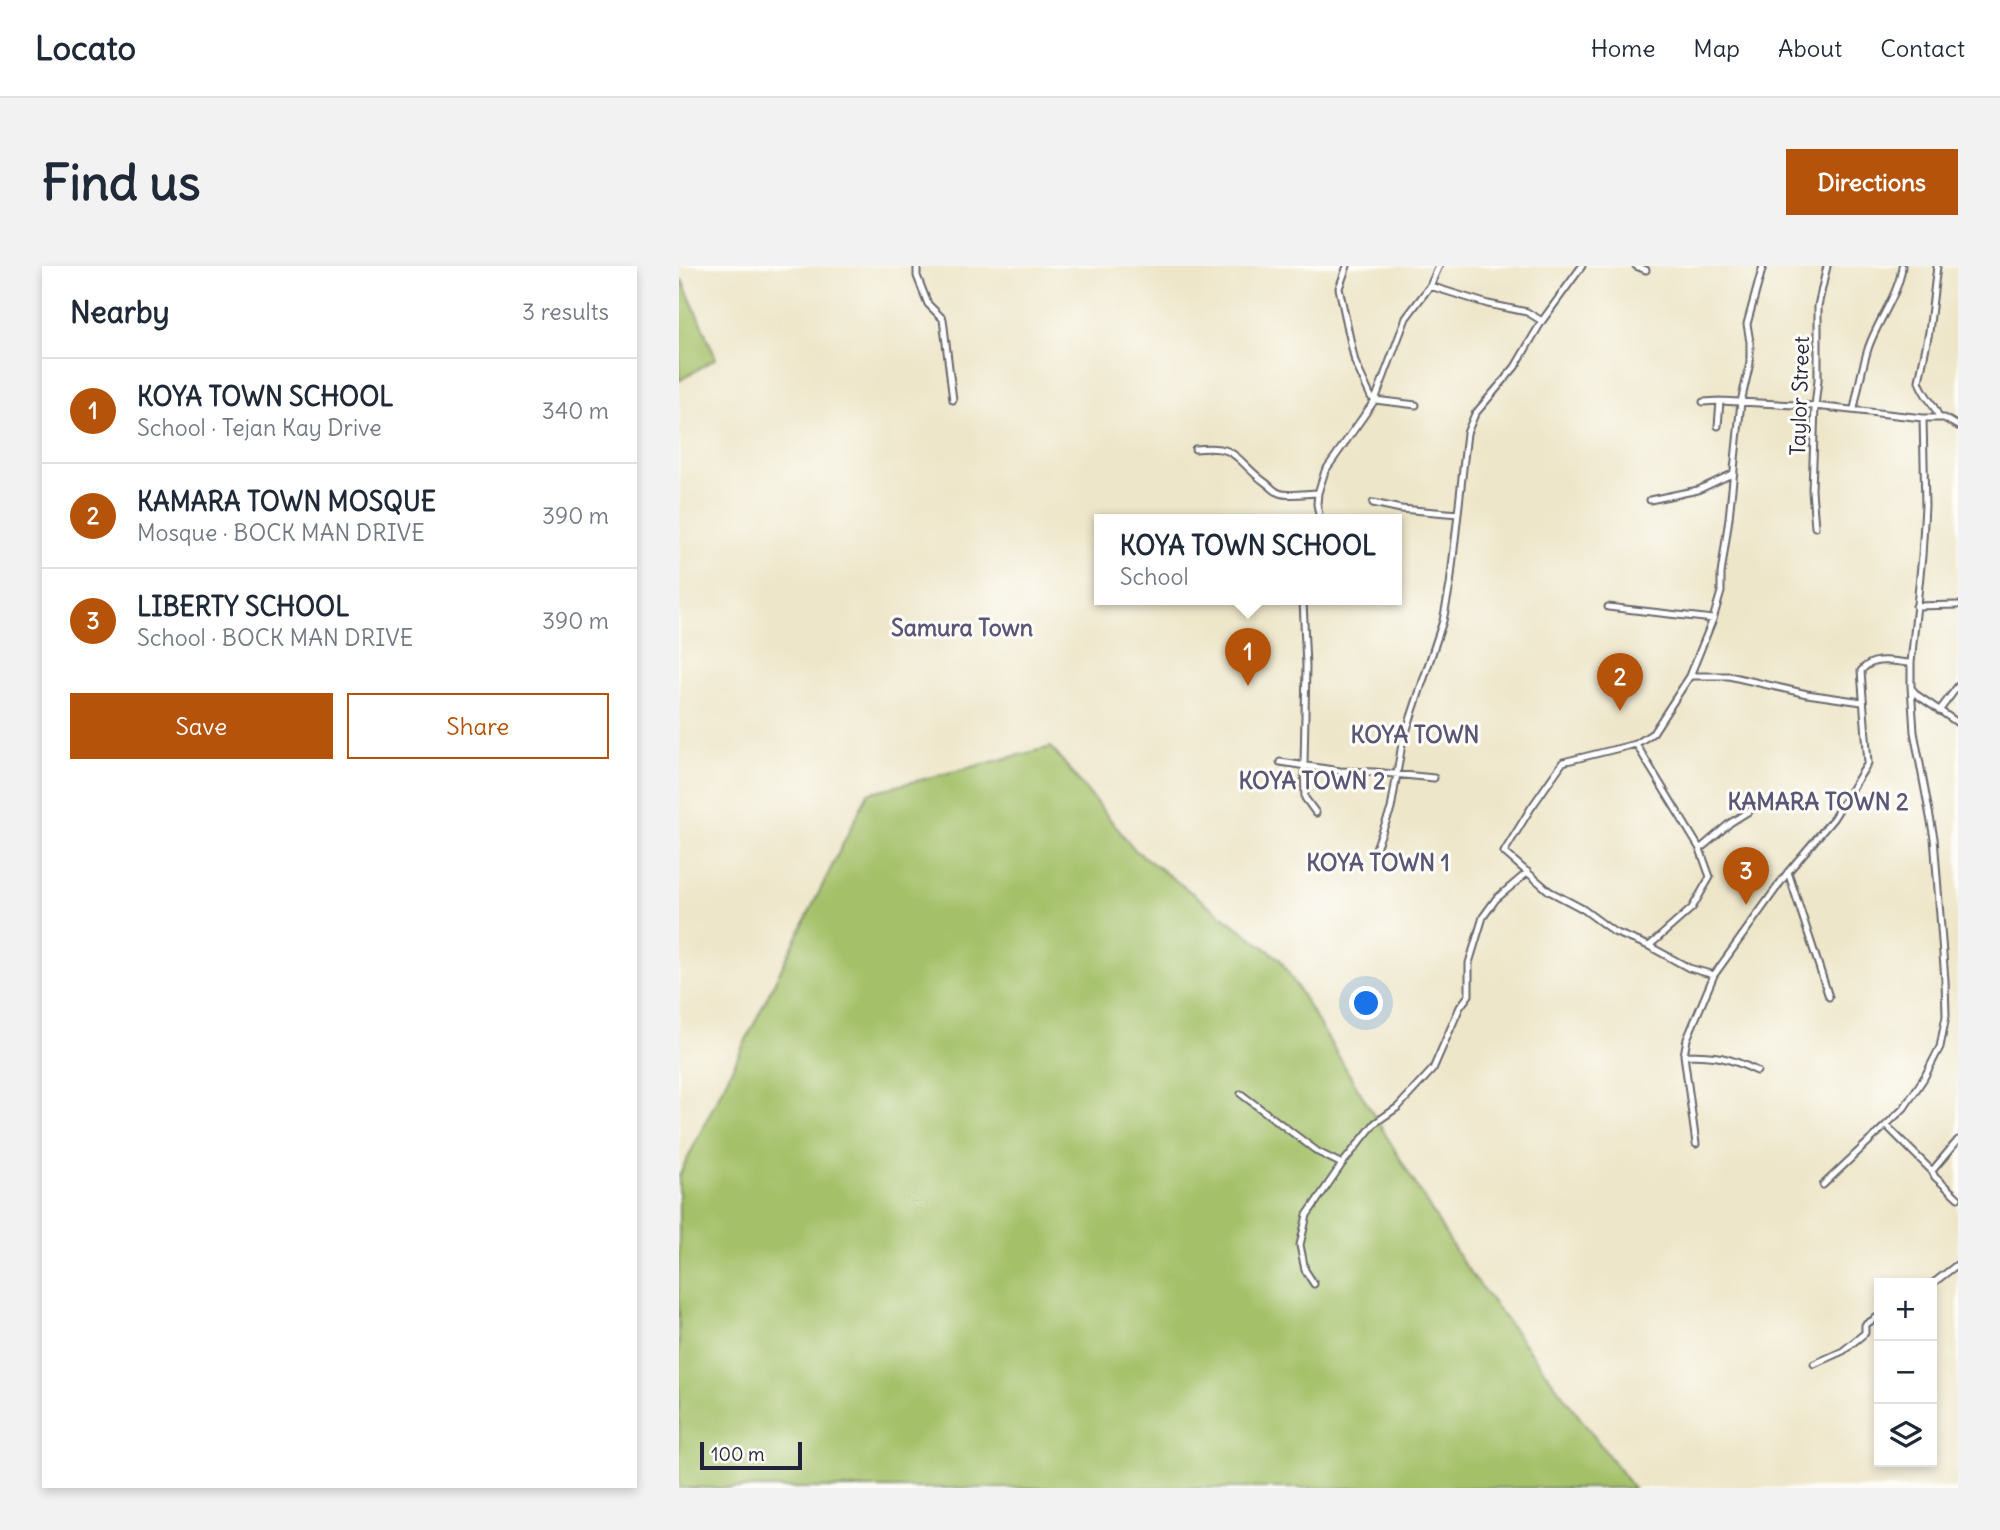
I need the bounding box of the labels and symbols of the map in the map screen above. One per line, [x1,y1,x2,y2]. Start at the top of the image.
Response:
street label: Taylor Street [1784,336,1815,456]
district label: Samura Town [891,613,1033,642]
pin: 1 [1225,628,1271,686]
pin: 2 [1597,653,1643,711]
district label: KOYA TOWN [1350,720,1480,749]
district label: KOYA TOWN 2 [1238,766,1386,795]
district label: KAMARA TOWN 2 [1727,787,1909,816]
pin: 3 [1723,847,1769,905]
district label: KOYA TOWN 1 [1306,848,1450,877]
your location [1349,986,1383,1020]
scale bar [700,1439,801,1471]

